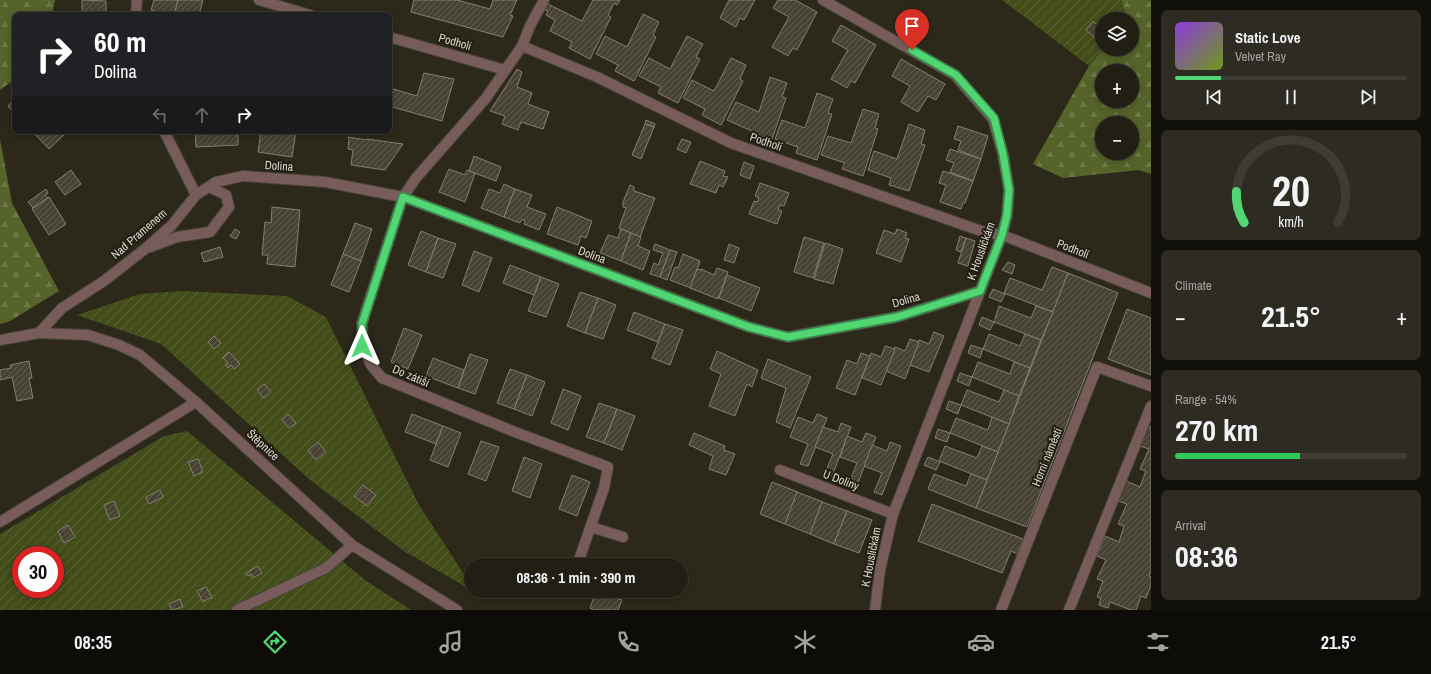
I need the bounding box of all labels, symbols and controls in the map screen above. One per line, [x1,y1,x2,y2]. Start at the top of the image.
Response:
pin [895,9,929,50]
map controls [1095,12,1139,160]
button: layers [1095,12,1139,56]
icon: arrive [901,15,923,37]
text: 60 m [94,23,146,61]
text: Static Love [1235,27,1301,48]
icon: right [28,28,80,80]
street label: Podholí [437,30,473,54]
text: Velvet Ray [1235,48,1286,65]
text: Dolina [94,59,137,84]
button: + [1095,64,1139,108]
icon: previous [1203,86,1225,108]
icon: pause [1280,86,1302,108]
icon: next [1357,86,1379,108]
icon: left [149,104,171,126]
icon: ahead [191,104,213,126]
icon: right [233,104,255,126]
button: − [1095,116,1139,160]
street label: Podholí [748,129,785,155]
street label: Dolina [264,157,294,175]
text: 20 [1272,163,1310,219]
street label: Nad Pramenem [108,205,170,263]
text: km/h [1278,212,1304,231]
street label: K Housličkám [963,220,999,282]
street label: Podholí [1055,236,1092,263]
street label: Dolina [576,242,609,268]
text: Climate [1175,277,1212,294]
street label: Dolina [890,288,922,312]
text: 21.5° [1261,296,1321,336]
text: − [1175,302,1186,332]
text: + [1396,302,1407,332]
position arrow [341,325,383,367]
street label: Do zátiší [390,361,432,391]
text: Range · 54% [1175,391,1237,408]
text: 270 km [1175,410,1258,450]
street label: Horní náměstí [1028,425,1066,489]
street label: Štěpnice [243,426,283,464]
street label: U Doliny [821,466,862,494]
text: Arrival [1175,517,1206,534]
street label: K Housličkám [857,526,885,588]
text: 08:36 [1175,536,1238,576]
speed limit sign: 30 [12,546,64,598]
text: 08:36 · 1 min · 390 m [517,567,635,588]
icon: directions [261,628,289,656]
icon: music [437,628,465,656]
icon: phone [614,628,642,656]
icon: climate [791,628,819,656]
icon: car [967,628,995,656]
icon: filters [1144,628,1172,656]
text: 08:35 [74,630,112,655]
text: 21.5° [1321,630,1357,655]

